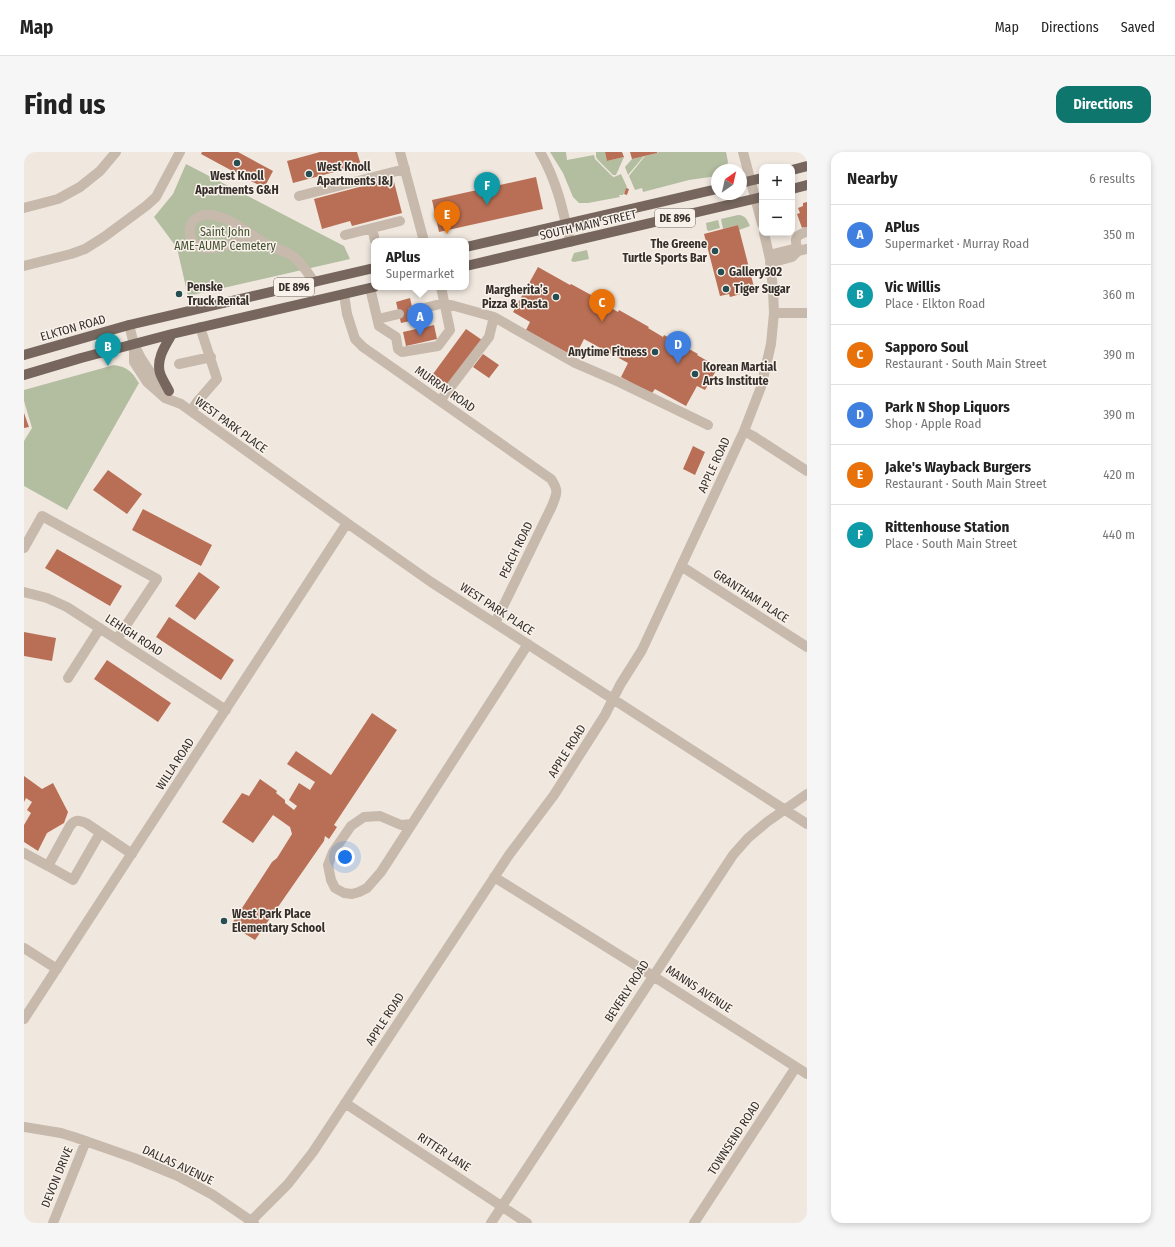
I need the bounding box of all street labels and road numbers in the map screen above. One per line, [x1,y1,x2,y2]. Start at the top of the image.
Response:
street label: SOUTH MAIN STREET [538,207,638,243]
road number: DE 896 [655,209,695,227]
road number: DE 896 [274,278,314,296]
street label: ELKTON ROAD [39,312,107,344]
street label: MURRAY ROAD [412,363,478,415]
street label: WEST PARK PLACE [192,394,270,456]
street label: APPLE ROAD [695,435,733,495]
street label: PEACH ROAD [496,519,536,581]
street label: GRANTHAM PLACE [711,566,792,626]
street label: WEST PARK PLACE [457,580,537,638]
street label: LEHIGH ROAD [103,611,165,659]
street label: APPLE ROAD [545,722,589,780]
street label: WILLA ROAD [153,735,197,793]
street label: BEVERLY ROAD [602,958,652,1024]
street label: MANNS AVENUE [663,962,735,1016]
street label: APPLE ROAD [363,990,407,1048]
street label: TOWNSEND ROAD [705,1099,763,1177]
street label: RITTER LANE [415,1130,473,1174]
street label: DALLAS AVENUE [140,1142,216,1188]
street label: DEVON DRIVE [38,1144,76,1210]

